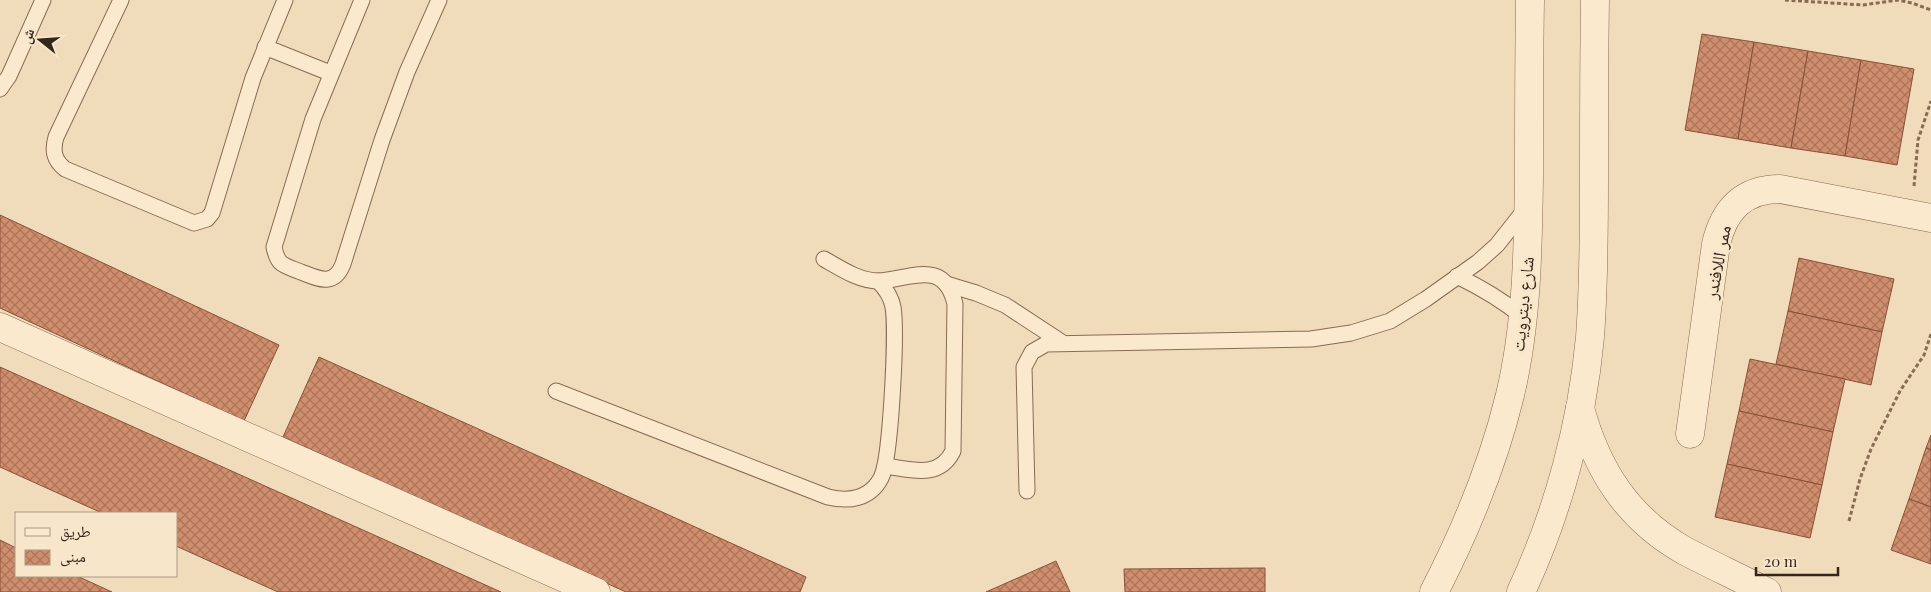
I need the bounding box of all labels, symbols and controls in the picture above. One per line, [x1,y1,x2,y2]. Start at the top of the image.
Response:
north arrow [15,15,65,65]
text: ش [16,26,38,46]
street label: ممر اللافندر [1698,223,1736,302]
street label: شارع ديترويت [1505,255,1539,353]
legend [15,512,178,577]
text: طريق [60,521,91,542]
scale bar [1756,544,1838,576]
text: مبنى [60,546,86,567]
text: 20 m [1764,551,1798,571]

